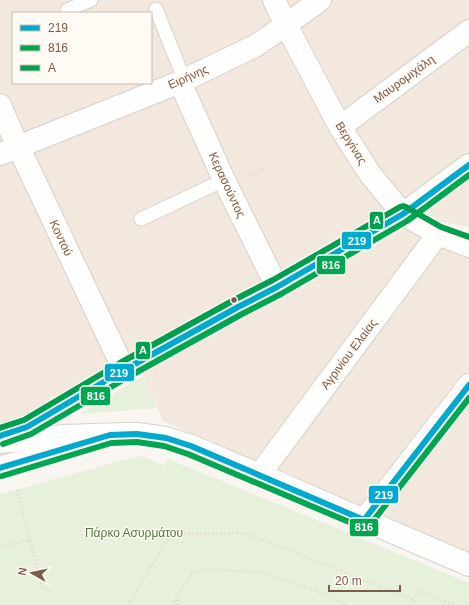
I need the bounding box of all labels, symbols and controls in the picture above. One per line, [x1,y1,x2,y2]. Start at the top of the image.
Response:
legend [12,12,152,84]
text: 219 [48,21,68,35]
text: 816 [48,41,68,55]
street label: Μαυρομιχάλη [371,52,437,106]
text: Α [48,61,56,75]
street label: Ειρήνης [166,62,211,92]
street label: Βεργίνας [332,119,370,167]
street label: Κερασούντος [206,150,248,220]
line badge: Α [369,211,384,230]
text: Α [373,214,381,226]
street label: Κοντού [47,218,75,258]
line badge: 219 [341,231,372,250]
text: 219 [348,235,366,247]
line badge: 816 [316,255,346,275]
text: 816 [322,259,340,271]
unlabelled marker [229,295,239,305]
street label: Αγρινίου Ελαίας [318,316,380,392]
line badge: Α [135,341,151,360]
text: Α [139,344,147,356]
line badge: 219 [104,363,135,382]
text: 219 [110,367,128,379]
line badge: 816 [80,386,111,406]
text: 816 [87,390,105,402]
line badge: 219 [368,485,399,504]
text: 219 [375,489,393,501]
line badge: 816 [349,518,379,537]
text: 816 [355,521,373,533]
park label: Πάρκο Ασυρμάτου [85,526,183,540]
north arrow [12,553,52,593]
text: N [16,567,29,576]
scale bar [329,567,400,593]
text: 20 m [335,574,362,588]

